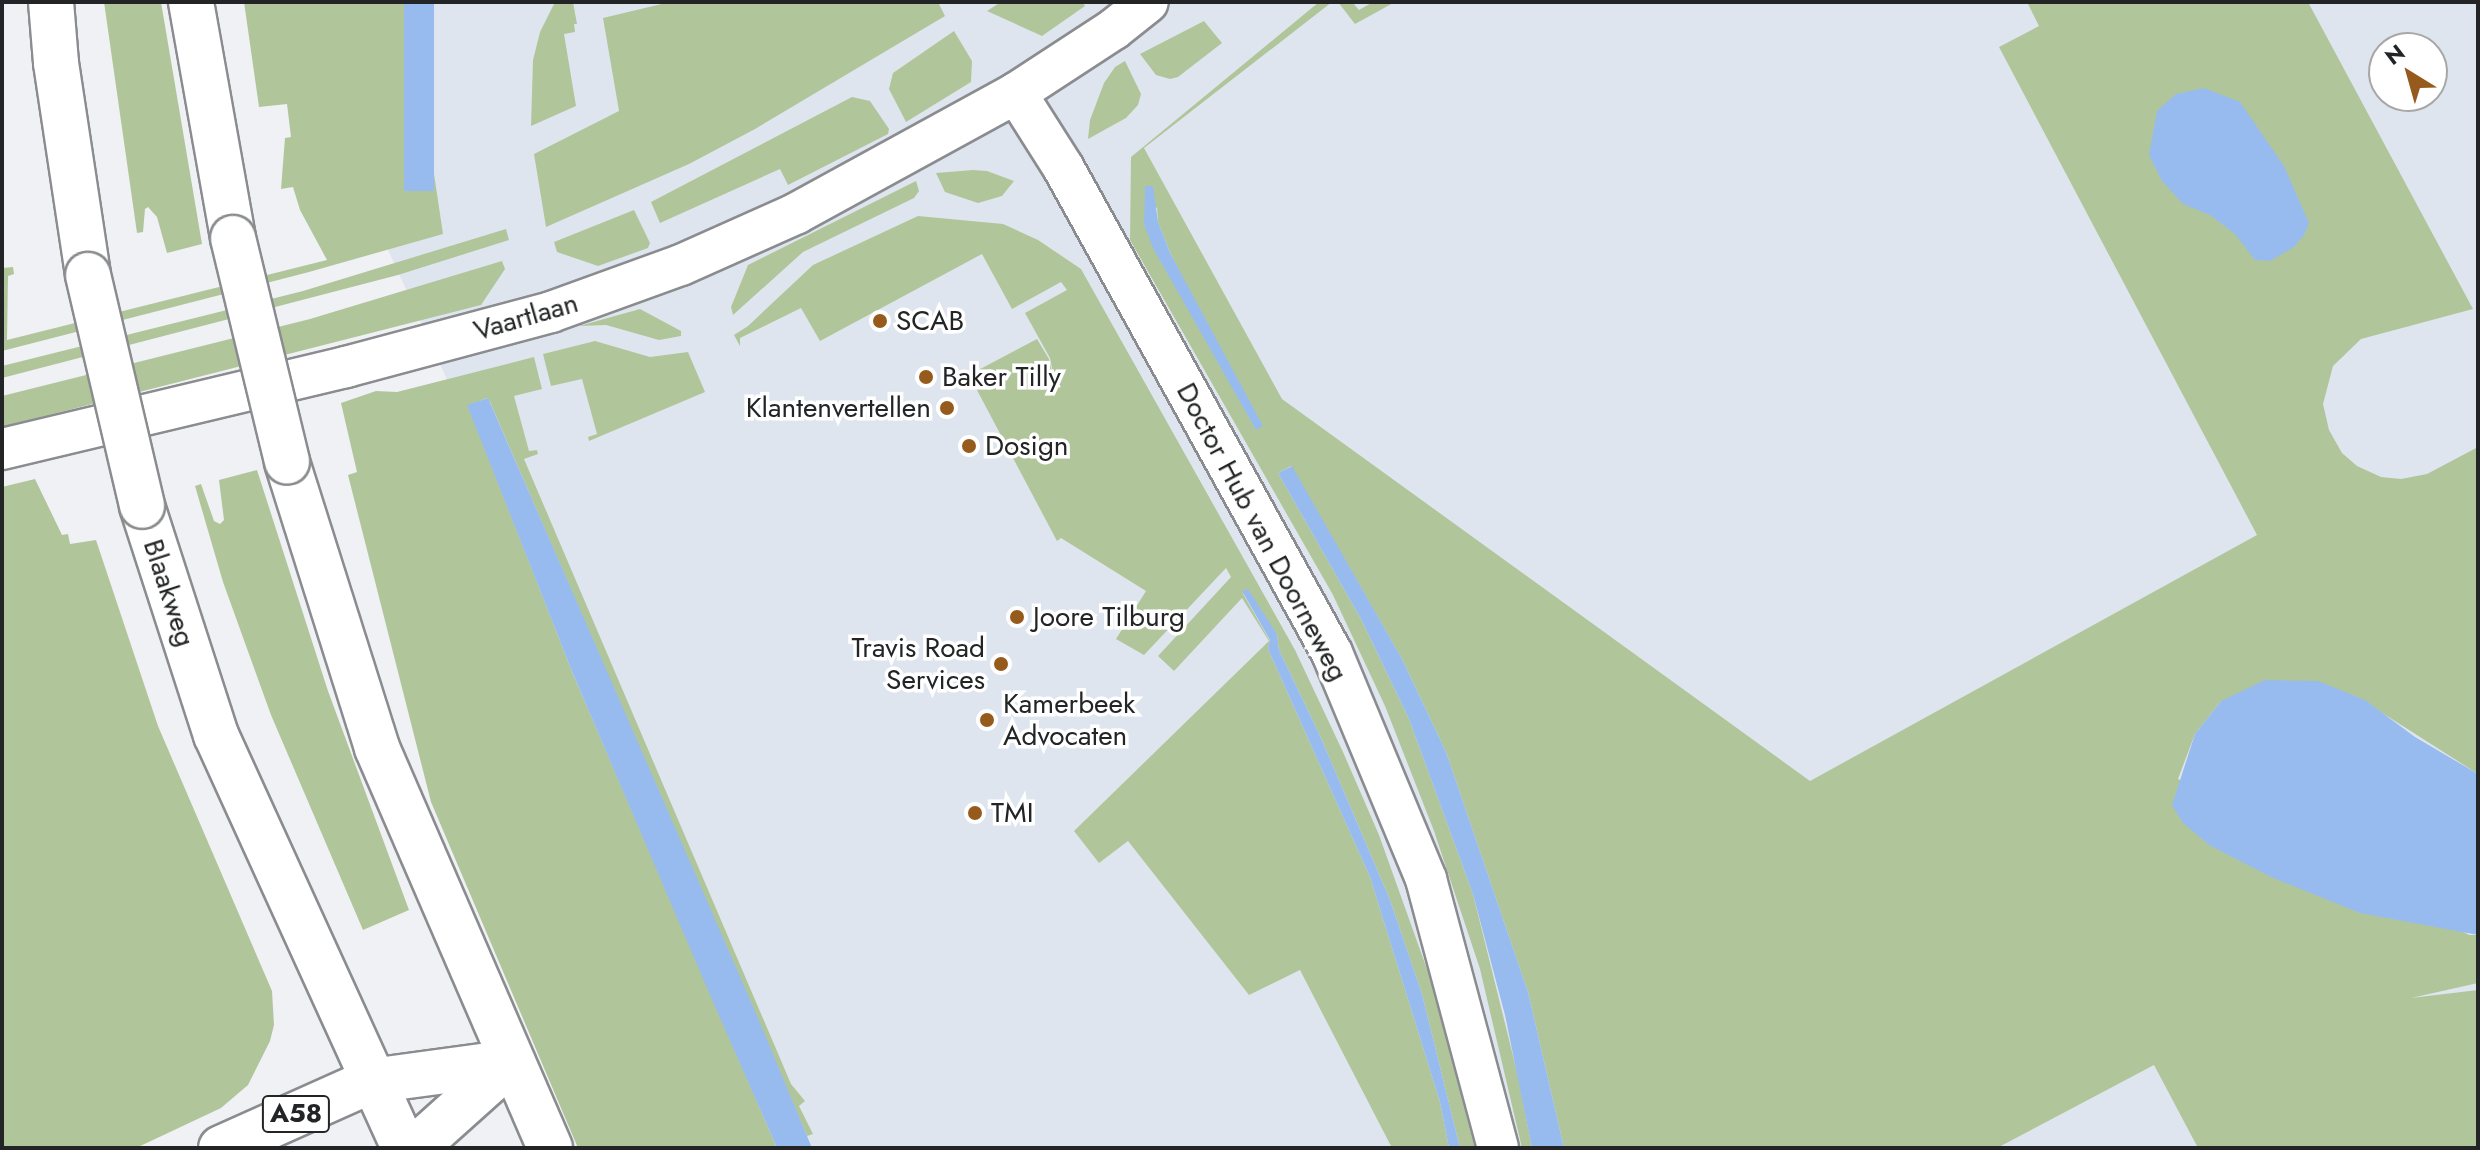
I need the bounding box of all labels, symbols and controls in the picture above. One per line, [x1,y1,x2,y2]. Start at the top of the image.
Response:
north arrow [2368,32,2448,112]
text: N [2378,36,2411,72]
street label: Vaartlaan [470,286,582,348]
place label: SCAB [896,304,964,338]
marker: SCAB [871,312,889,330]
place label: Baker Tilly [942,360,1061,394]
marker: Baker Tilly [917,368,935,386]
street label: Doctor Hub van Doorneweg [1169,377,1355,687]
place label: Klantenvertellen [746,391,931,425]
marker: Klantenvertellen [938,399,956,417]
place label: Dosign [985,429,1069,463]
marker: Dosign [960,437,978,455]
street label: Blaakweg [136,535,202,651]
place label: Joore Tilburg [1033,600,1185,634]
marker: Joore Tilburg [1008,608,1026,626]
place label: Travis Road Services [852,631,985,697]
marker: Travis Road Services [992,655,1010,673]
place label: Kamerbeek Advocaten [1003,687,1135,753]
marker: Kamerbeek Advocaten [978,711,996,729]
place label: TMI [991,796,1034,830]
marker: TMI [966,804,984,822]
road number: A58 [260,1092,332,1136]

